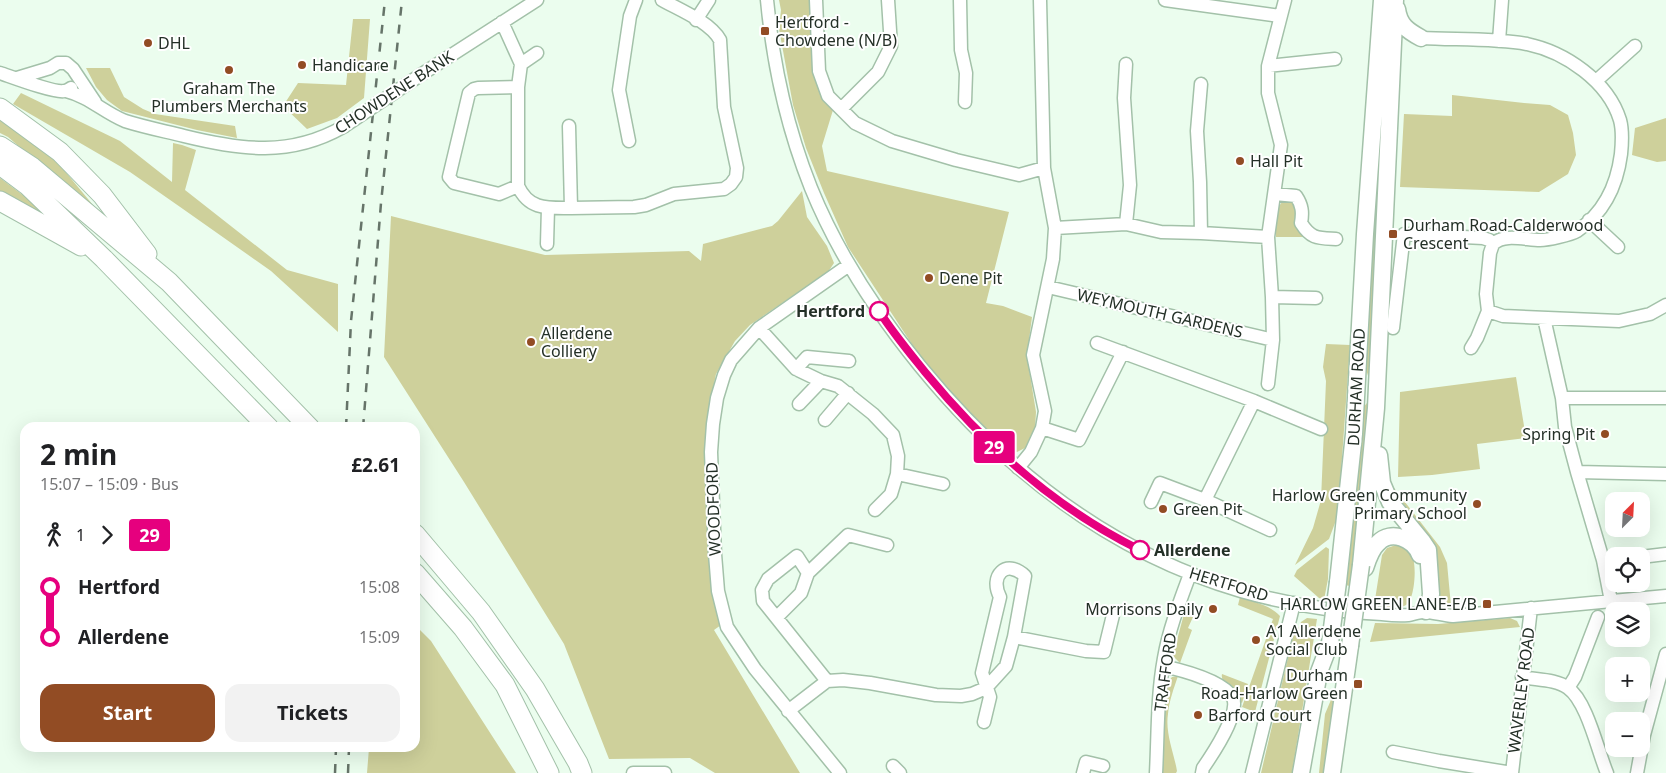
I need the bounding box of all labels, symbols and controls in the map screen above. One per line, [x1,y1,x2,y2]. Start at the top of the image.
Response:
place label: Hertford - Chowdene (N/B) [775,11,897,51]
marker: Hertford - Chowdene (N/B) [759,25,771,37]
place label: DHL [158,32,190,54]
marker: DHL [142,37,154,49]
street label: CHOWDENE BANK [330,45,458,139]
place label: Handicare [312,54,389,76]
marker: Handicare [296,59,308,71]
marker: Graham The Plumbers Merchants [223,64,235,76]
place label: Graham The Plumbers Merchants [151,77,307,117]
place label: Hall Pit [1250,150,1303,172]
marker: Hall Pit [1234,155,1246,167]
place label: Durham Road-Calderwood Crescent [1403,214,1603,254]
marker: Durham Road-Calderwood Crescent [1387,228,1399,240]
place label: Dene Pit [939,267,1003,289]
marker: Dene Pit [923,272,935,284]
street label: WEYMOUTH GARDENS [1075,283,1245,343]
place label: Hertford [796,300,865,322]
marker: Hertford [869,301,889,321]
place label: Allerdene Colliery [541,322,613,362]
street label: DURHAM ROAD [1342,327,1370,447]
marker: Allerdene Colliery [525,336,537,348]
place label: Spring Pit [1522,423,1595,445]
marker: Spring Pit [1599,428,1611,440]
line badge: 29 [972,431,1016,463]
text: 2 min [40,435,117,473]
text: 29 [984,435,1004,459]
text: £2.61 [351,452,400,478]
street label: WOODFORD [700,462,726,556]
text: 15:07 – 15:09 · Bus [40,473,179,495]
place label: Harlow Green Community Primary School [1272,484,1468,524]
north arrow [1605,492,1650,538]
map controls [1605,492,1650,757]
place label: Green Pit [1173,498,1243,520]
marker: Harlow Green Community Primary School [1471,498,1483,510]
marker: Green Pit [1157,503,1169,515]
icon: walk [40,521,68,549]
icon: forward [93,521,121,549]
text: 29 [139,523,160,547]
text: 1 [76,524,85,546]
place label: Allerdene [1154,539,1231,561]
marker: Allerdene [1130,540,1150,560]
button: locate [1605,547,1650,592]
street label: HERTFORD [1187,561,1271,607]
text: Hertford [78,574,160,600]
text: 15:08 [359,576,400,598]
place label: HARLOW GREEN LANE-E/B [1280,593,1477,615]
place label: Morrisons Daily [1085,598,1204,620]
marker: HARLOW GREEN LANE-E/B [1481,598,1493,610]
button: layers [1605,602,1650,647]
marker: Morrisons Daily [1207,603,1219,615]
place label: A1 Allerdene Social Club [1266,620,1361,660]
text: Allerdene [78,624,169,650]
text: 15:09 [359,626,400,648]
street label: WAVERLEY ROAD [1502,626,1540,754]
street label: TRAFFORD [1149,631,1181,713]
marker: A1 Allerdene Social Club [1250,634,1262,646]
button: + [1605,657,1650,702]
place label: Durham Road-Harlow Green [1201,664,1348,704]
marker: Durham Road-Harlow Green [1352,678,1364,690]
button: Start [40,684,215,742]
button: Tickets [225,684,400,742]
place label: Barford Court [1208,704,1312,726]
marker: Barford Court [1192,709,1204,721]
button: − [1605,712,1650,757]

